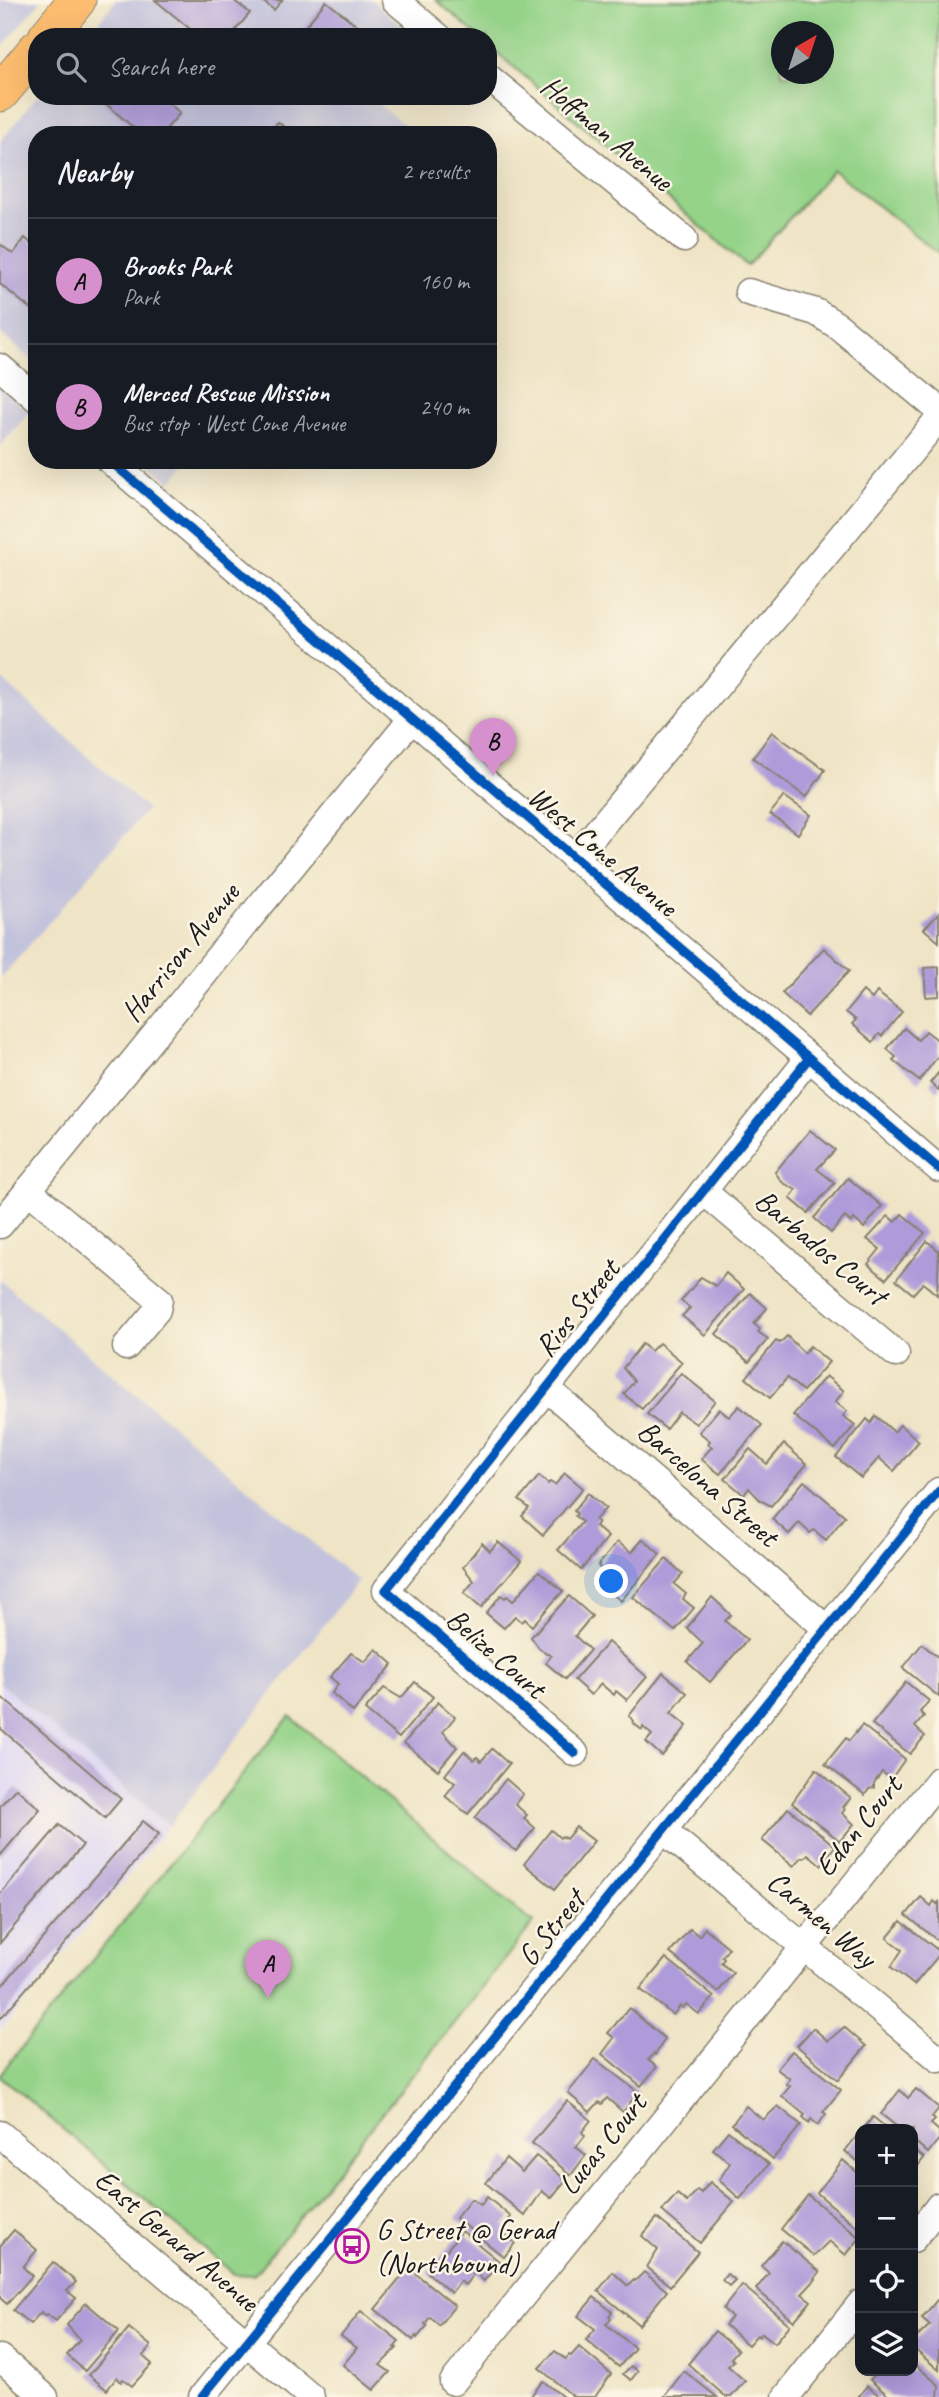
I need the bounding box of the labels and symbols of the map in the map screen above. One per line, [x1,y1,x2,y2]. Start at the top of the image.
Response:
north arrow [771,21,834,84]
street label: Hoffman Avenue [533,67,683,201]
pin: B [470,718,516,776]
street label: West Cone Avenue [520,777,687,926]
street label: Harrison Avenue [112,873,249,1029]
street label: Barbados Court [747,1181,898,1316]
street label: Rios Street [526,1249,630,1364]
street label: Barcelona Street [630,1412,788,1556]
your location [594,1564,628,1598]
street label: Belize Court [438,1600,556,1709]
street label: Edan Court [806,1766,912,1884]
street label: Carmen Way [760,1862,887,1977]
street label: G Street [509,1879,596,1974]
pin: A [245,1940,291,1998]
street label: Lucas Court [550,2083,656,2202]
street label: East Gerard Avenue [87,2160,269,2321]
place label: G Street @ Gerad (Northbound) [376,2210,560,2282]
bus stop icon: G Street @ Gerad (Northbound) [333,2227,371,2265]

